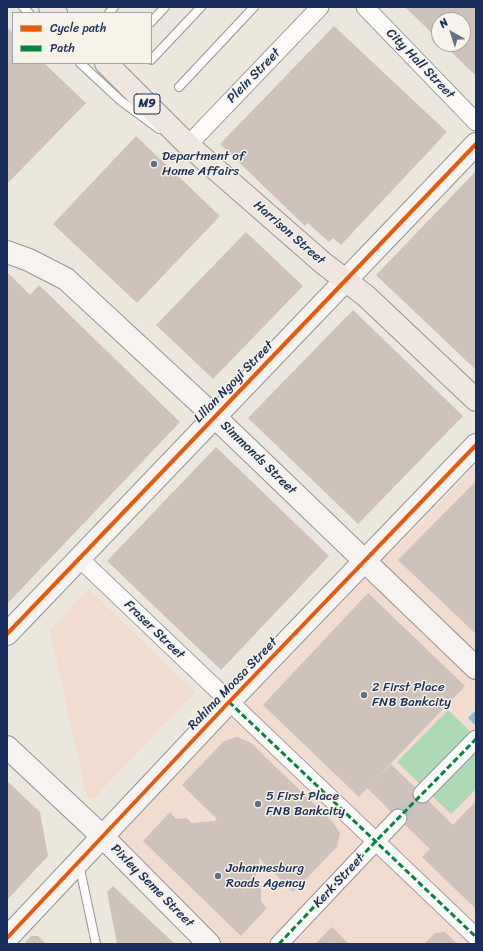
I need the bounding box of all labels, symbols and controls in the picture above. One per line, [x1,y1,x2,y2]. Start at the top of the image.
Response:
legend [12,12,152,64]
north arrow [431,12,471,52]
text: N [435,13,453,33]
text: Cycle path [50,17,106,39]
street label: City Hall Street [383,26,457,102]
text: Path [50,37,75,59]
street label: Plein Street [224,45,284,107]
road number: M9 [134,94,160,114]
place label: Department of Home Affairs [162,149,245,180]
marker: Department of Home Affairs [149,159,159,169]
street label: Harrison Street [250,198,328,268]
street label: Lilian Ngoyi Street [191,338,277,426]
street label: Simmonds Street [217,418,299,498]
street label: Fraser Street [120,597,188,663]
street label: Rahima Moosa Street [185,635,281,733]
place label: 2 First Place FNB Bankcity [372,680,451,711]
marker: 2 First Place FNB Bankcity [359,690,369,700]
place label: 5 First Place FNB Bankcity [266,789,345,820]
marker: 5 First Place FNB Bankcity [253,799,263,809]
street label: Pixley Seme Street [107,841,197,931]
street label: Kerk Street [310,851,368,911]
place label: Johannesburg Roads Agency [226,861,305,892]
marker: Johannesburg Roads Agency [213,871,223,881]

